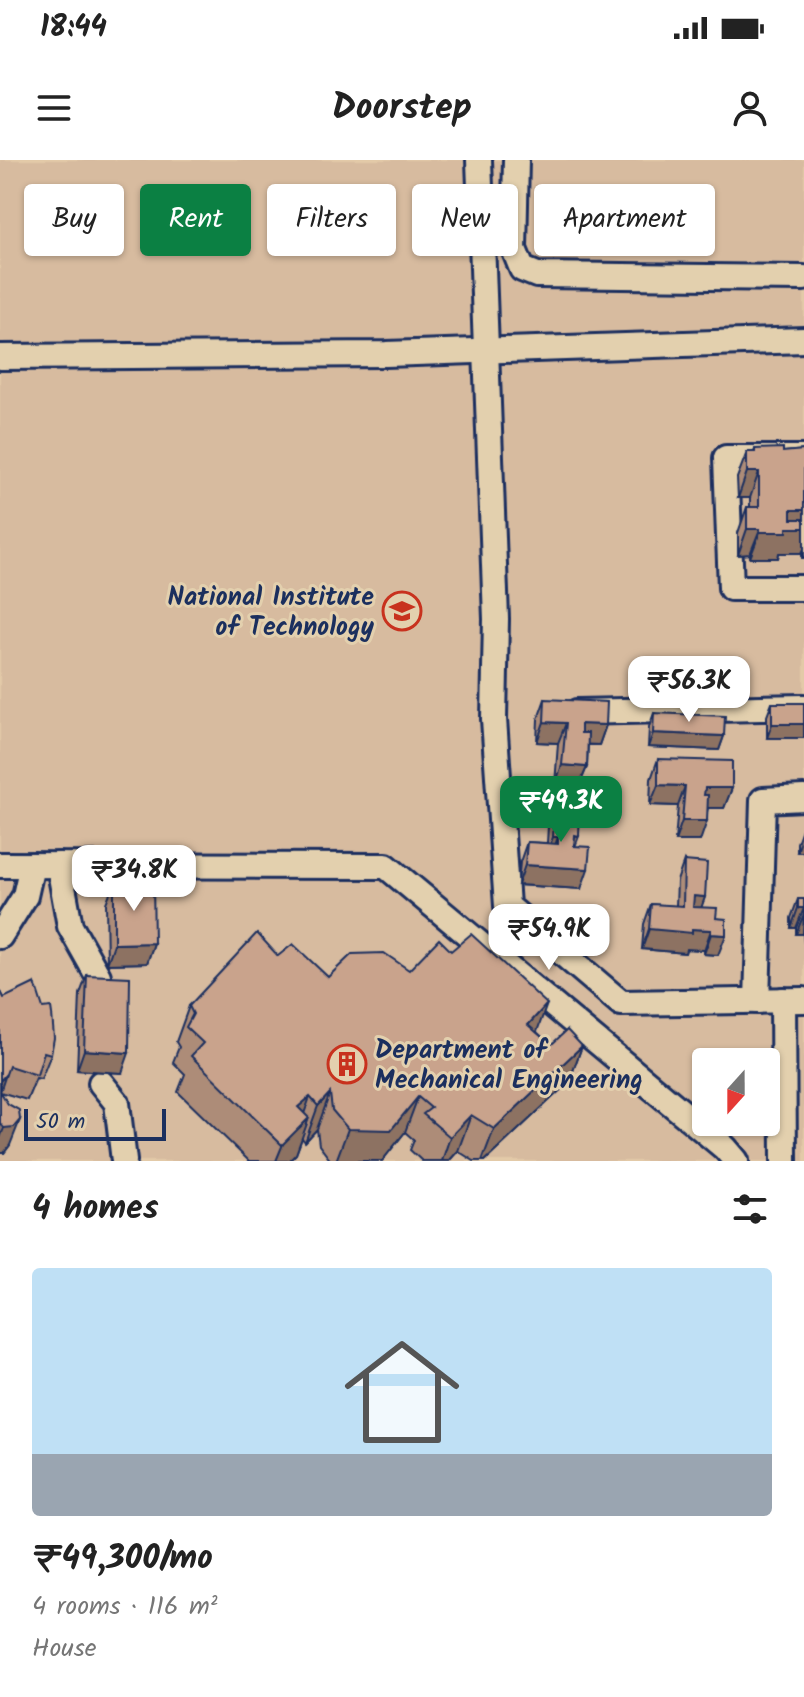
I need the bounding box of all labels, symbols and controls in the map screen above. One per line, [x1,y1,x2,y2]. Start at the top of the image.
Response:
text: 18:44 [40,4,107,52]
text: Doorstep [332,80,472,137]
icon: menu [32,86,76,130]
icon: person [728,86,772,130]
chip: Buy [24,184,124,256]
chip: Rent [140,184,251,256]
chip: Filters [267,184,396,256]
chip: New [412,184,518,256]
chip: Apartment [534,184,715,256]
place label: National Institute of Technology [168,577,374,649]
school or university icon: National Institute of Technology [381,590,423,632]
pin: ₹56.3K [624,656,754,724]
text: ₹56.3K [646,661,732,703]
pin: ₹49.3K [496,776,626,844]
text: ₹49.3K [518,781,604,823]
pin: ₹34.8K [69,845,199,913]
text: ₹34.8K [90,850,178,892]
pin: ₹54.9K [484,904,614,972]
text: ₹54.9K [507,909,591,951]
place label: Department of Mechanical Engineering [375,1030,643,1102]
building icon: Department of Mechanical Engineering [326,1043,368,1085]
north arrow [692,1048,780,1136]
map controls [692,1048,780,1136]
scale bar [24,1105,166,1141]
text: 50 m [36,1105,85,1140]
text: 4 homes [32,1182,159,1236]
icon: filters [728,1187,772,1231]
icon: home [330,1320,474,1464]
text: ₹49,300/mo [32,1532,213,1586]
text: 4 rooms · 116 m² [32,1586,218,1628]
text: House [32,1628,96,1670]

